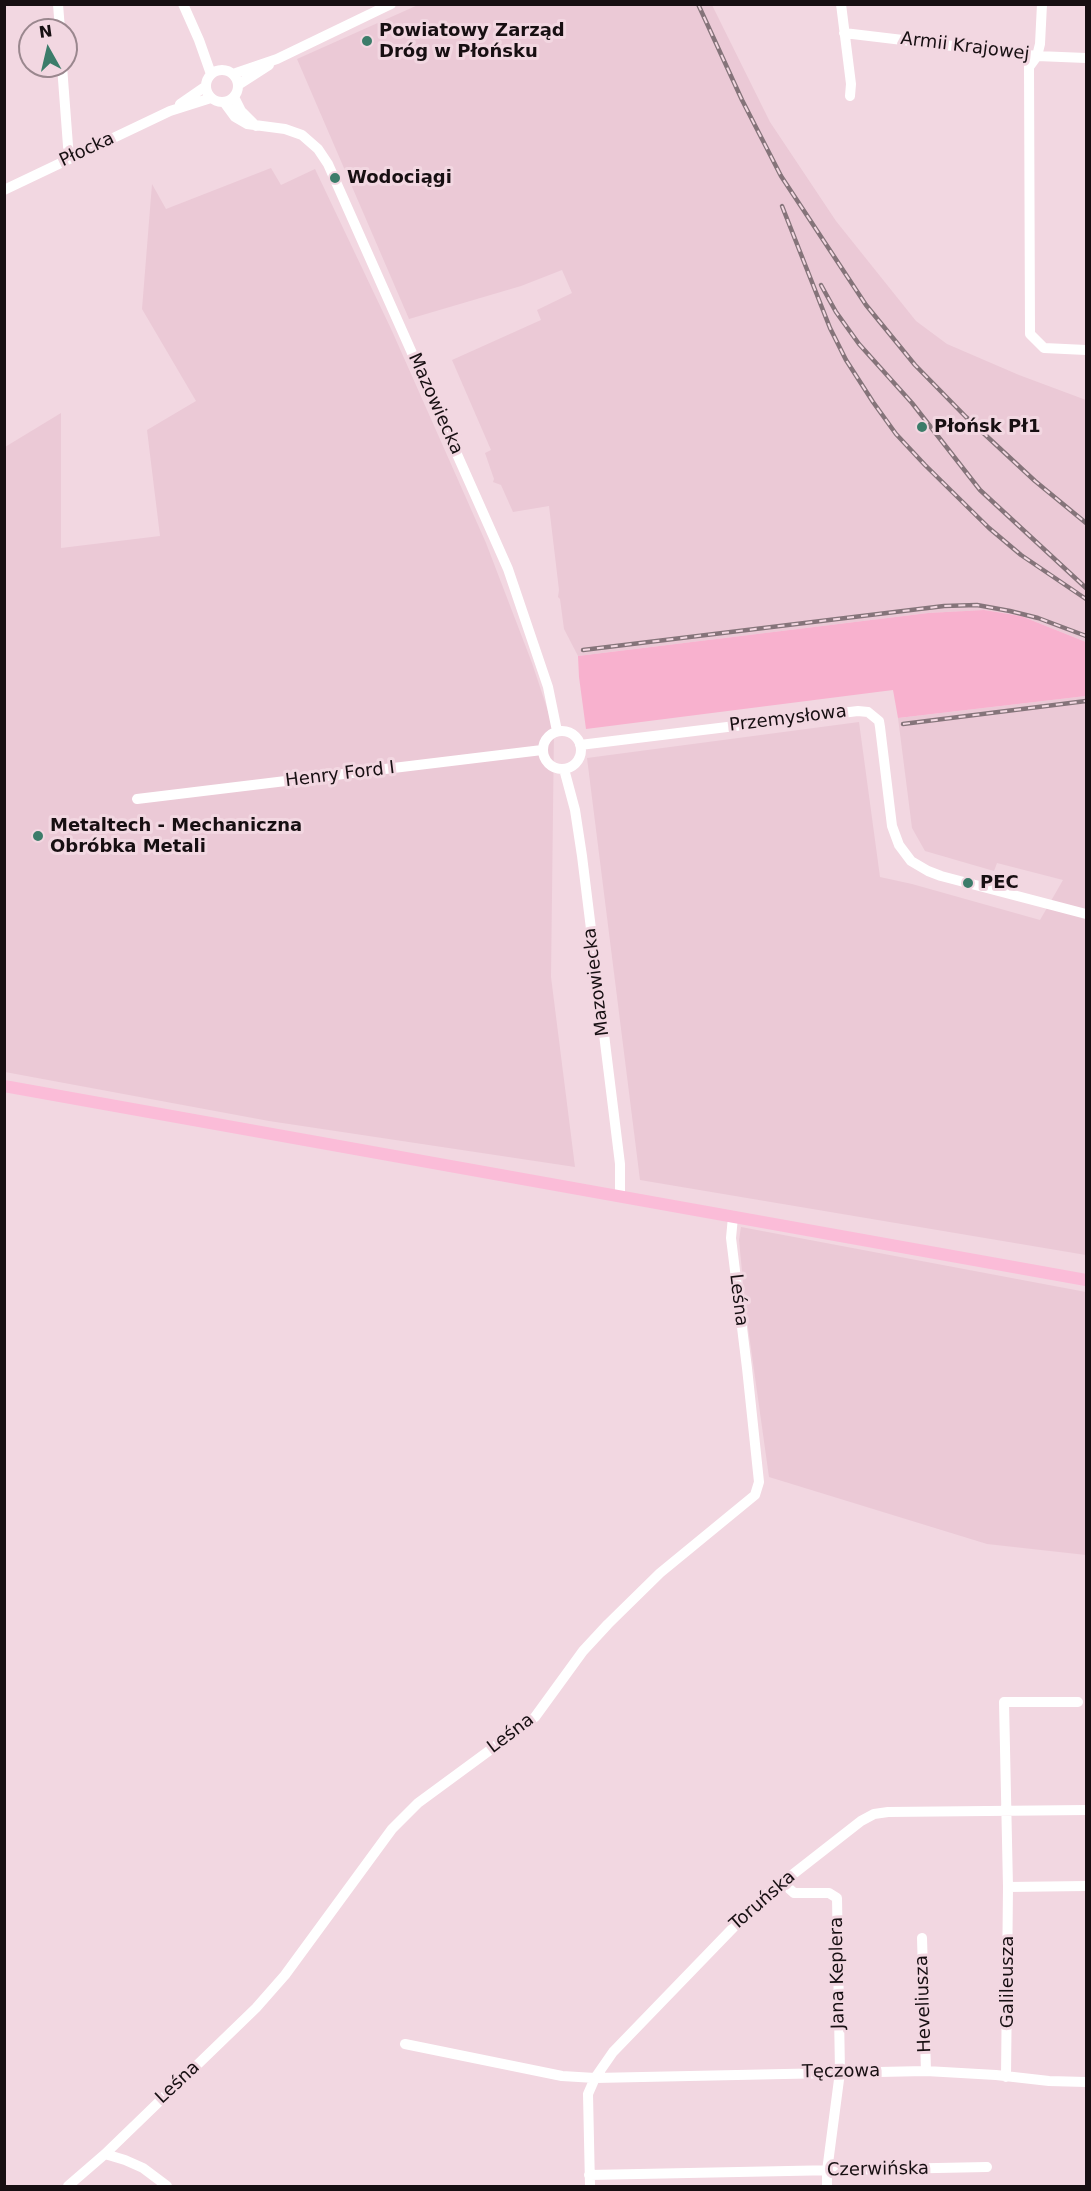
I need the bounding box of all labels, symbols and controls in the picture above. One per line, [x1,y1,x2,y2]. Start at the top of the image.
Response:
north arrow [18,18,78,78]
place label: Powiatowy Zarząd Dróg w Płońsku [379,20,565,63]
text: N [38,21,54,42]
street label: Armii Krajowej [899,28,1031,66]
marker: Powiatowy Zarząd Dróg w Płońsku [360,34,374,48]
street label: Płocka [56,128,118,172]
place label: Wodociągi [347,167,452,189]
marker: Wodociągi [328,171,342,185]
street label: Mazowiecka [403,350,467,458]
place label: Płońsk Pł1 [934,416,1040,438]
marker: Płońsk Pł1 [915,420,929,434]
street label: Przemysłowa [728,701,848,737]
street label: Henry Ford I [284,758,396,792]
place label: Metaltech - Mechaniczna Obróbka Metali [50,815,302,858]
marker: Metaltech - Mechaniczna Obróbka Metali [31,829,45,843]
place label: PEC [980,872,1019,894]
marker: PEC [961,876,975,890]
street label: Mazowiecka [580,927,614,1037]
street label: Leśna [724,1273,752,1327]
street label: Leśna [483,1710,539,1758]
street label: Toruńska [726,1867,800,1935]
street label: Jana Keplera [826,1917,850,2029]
street label: Galileusza [997,1936,1019,2028]
street label: Heveliusza [912,1955,936,2053]
street label: Leśna [151,2057,205,2109]
street label: Tęczowa [802,2061,880,2083]
street label: Czerwińska [827,2158,929,2182]

